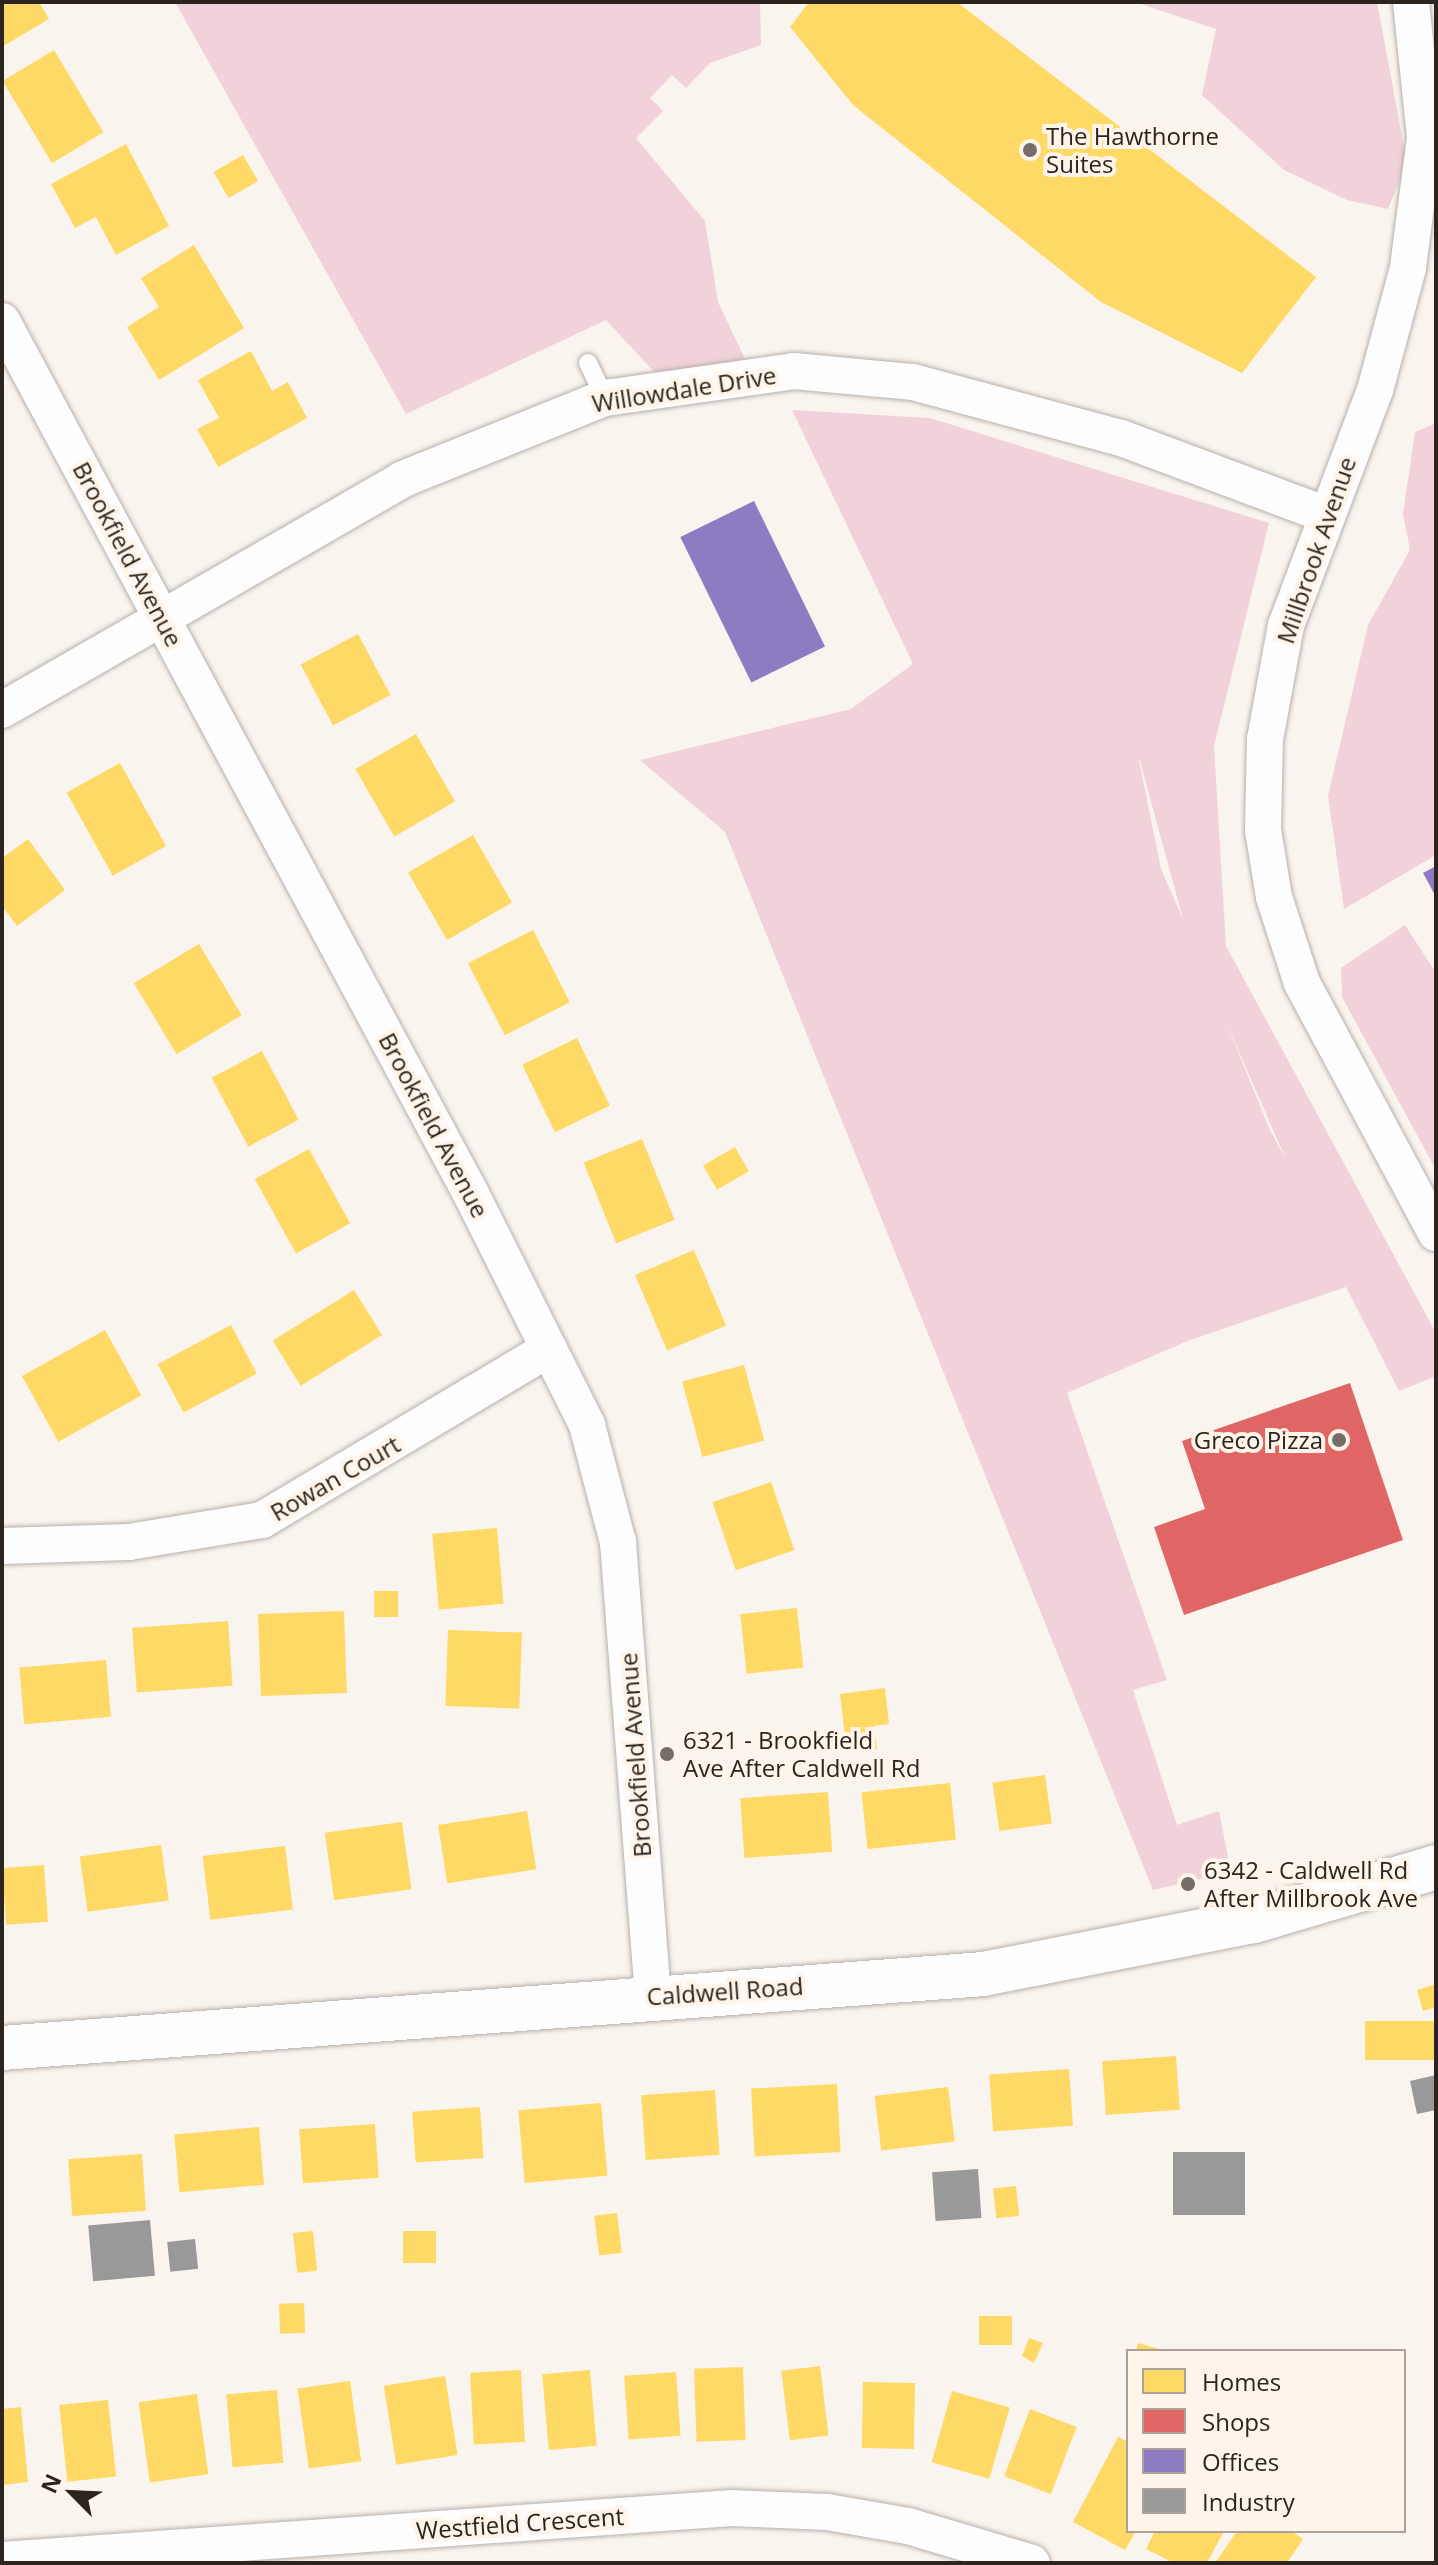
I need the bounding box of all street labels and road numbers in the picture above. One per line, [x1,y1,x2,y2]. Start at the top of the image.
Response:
street label: Willowdale Drive [590,360,778,418]
street label: Millbrook Avenue [1271,453,1361,647]
street label: Brookfield Avenue [67,457,189,651]
street label: Brookfield Avenue [373,1028,495,1222]
street label: Rowan Court [265,1429,405,1527]
street label: Brookfield Avenue [613,1652,657,1858]
street label: Caldwell Road [646,1971,804,2011]
street label: Westfield Crescent [415,2501,625,2545]

